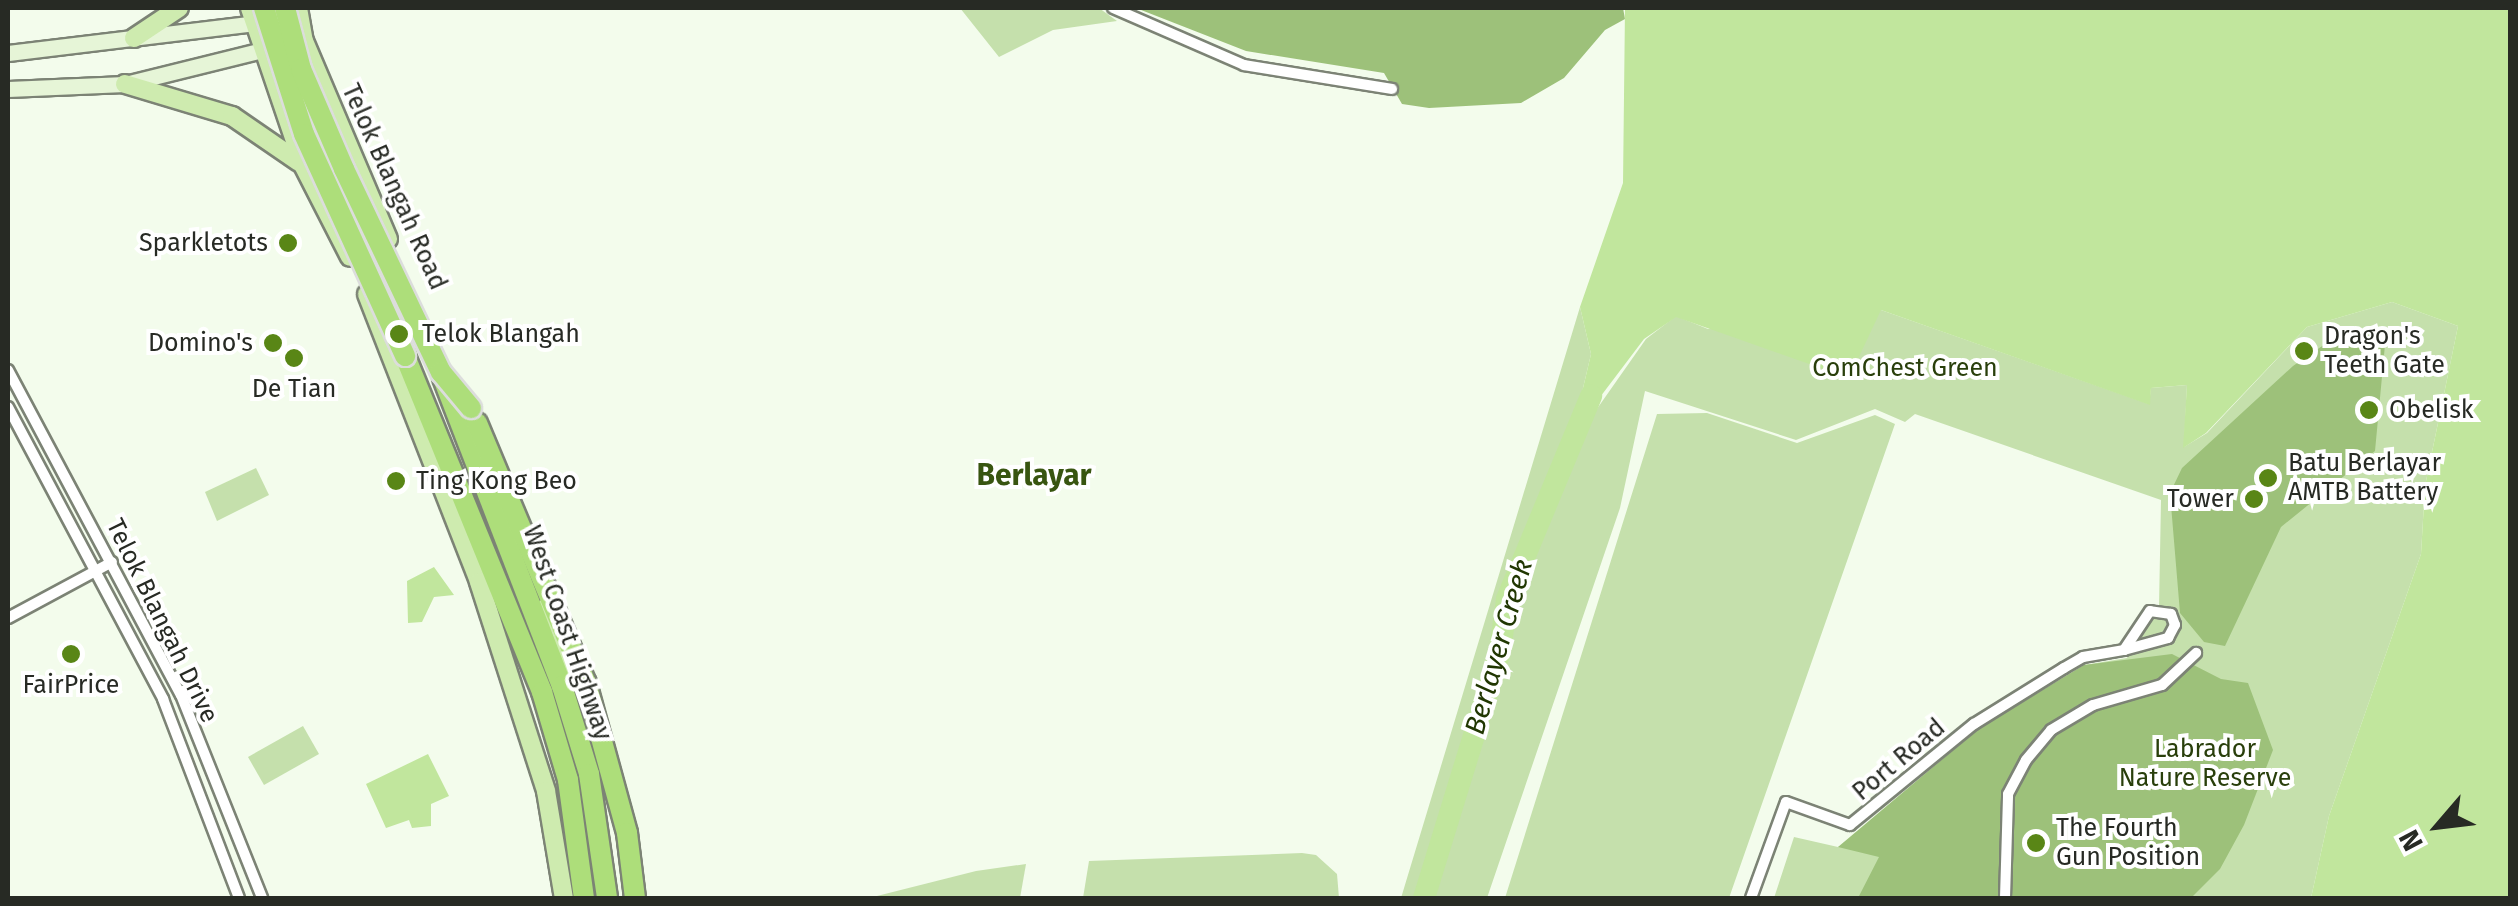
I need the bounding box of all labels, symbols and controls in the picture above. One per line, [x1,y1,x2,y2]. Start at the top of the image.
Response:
street label: Telok Blangah Road [335,79,453,295]
place label: Sparkletots [139,228,268,258]
marker: Sparkletots [277,232,299,254]
place label: Telok Blangah [422,319,580,349]
marker: Telok Blangah [386,321,412,347]
place label: Dragon's Teeth Gate [2324,322,2445,381]
place label: Domino's [148,328,253,358]
marker: Domino's [262,332,284,354]
marker: Dragon's Teeth Gate [2293,340,2315,362]
marker: De Tian [283,347,305,369]
park label: ComChest Green [1812,353,1998,383]
place label: De Tian [252,374,336,404]
place label: Obelisk [2389,395,2474,425]
marker: Obelisk [2358,399,2380,421]
place label: Batu Berlayar AMTB Battery [2288,449,2441,508]
district label: Berlayar [976,457,1092,493]
place label: Ting Kong Beo [416,466,577,496]
marker: Batu Berlayar AMTB Battery [2257,467,2279,489]
marker: Ting Kong Beo [385,470,407,492]
place label: Tower [2167,484,2234,514]
marker: Tower [2243,488,2265,510]
street label: Telok Blangah Drive [100,514,224,728]
street label: West Coast Highway [516,522,618,744]
water label: Berlayer Creek [1458,556,1540,738]
marker: FairPrice [60,643,82,665]
place label: FairPrice [23,670,119,700]
street label: Port Road [1847,713,1951,807]
park label: Labrador Nature Reserve [2119,735,2291,794]
north arrow [2388,776,2488,876]
place label: The Fourth Gun Position [2056,814,2200,873]
text: N [2392,824,2430,856]
marker: The Fourth Gun Position [2025,832,2047,854]

